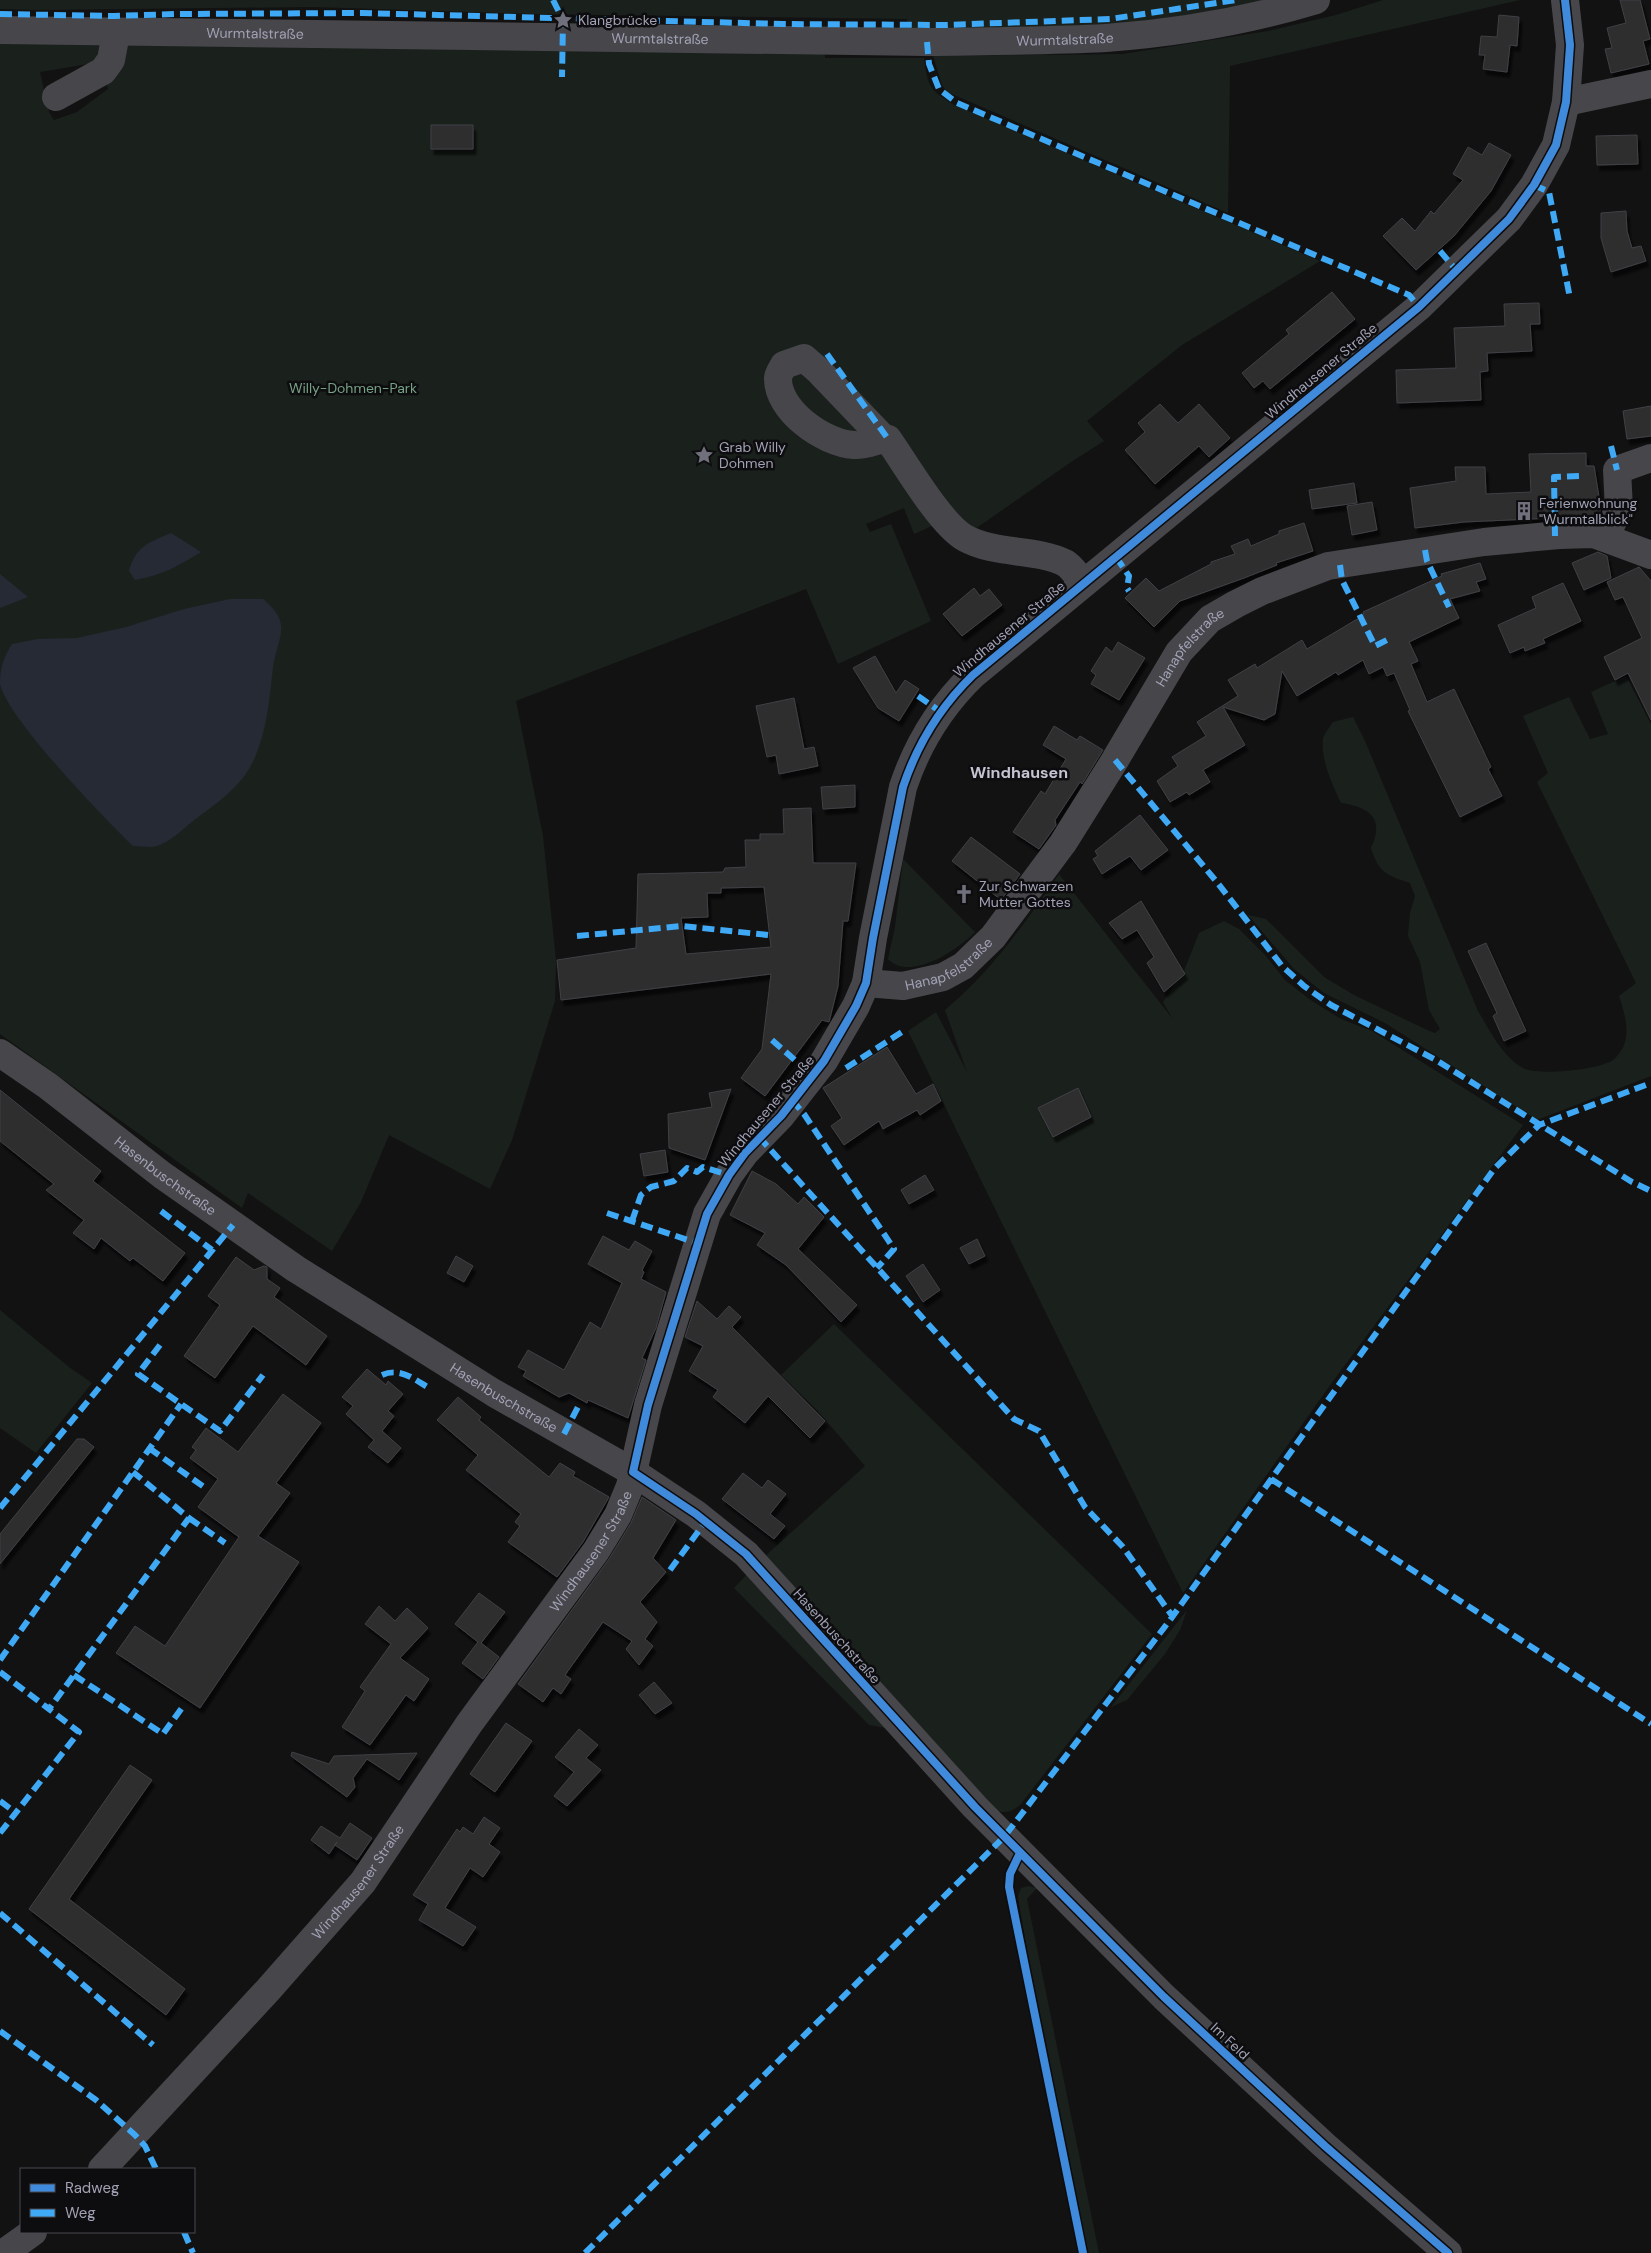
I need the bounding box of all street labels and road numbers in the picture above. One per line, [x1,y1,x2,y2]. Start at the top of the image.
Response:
street label: Wurmtalstraße [206,24,304,43]
street label: Wurmtalstraße [1016,28,1114,50]
street label: Wurmtalstraße [611,29,709,48]
street label: Windhausener Straße [1261,319,1381,423]
street label: Windhausener Straße [949,577,1069,681]
street label: Hanapfelstraße [1151,604,1228,690]
street label: Hanapfelstraße [903,933,996,994]
street label: Windhausener Straße [714,1051,818,1171]
street label: Hasenbuschstraße [111,1132,220,1219]
street label: Hasenbuschstraße [447,1359,561,1436]
street label: Windhausener Straße [545,1488,636,1615]
street label: Hasenbuschstraße [789,1585,885,1687]
street label: Windhausener Straße [308,1821,408,1943]
street label: Im Feld [1207,2019,1253,2063]

